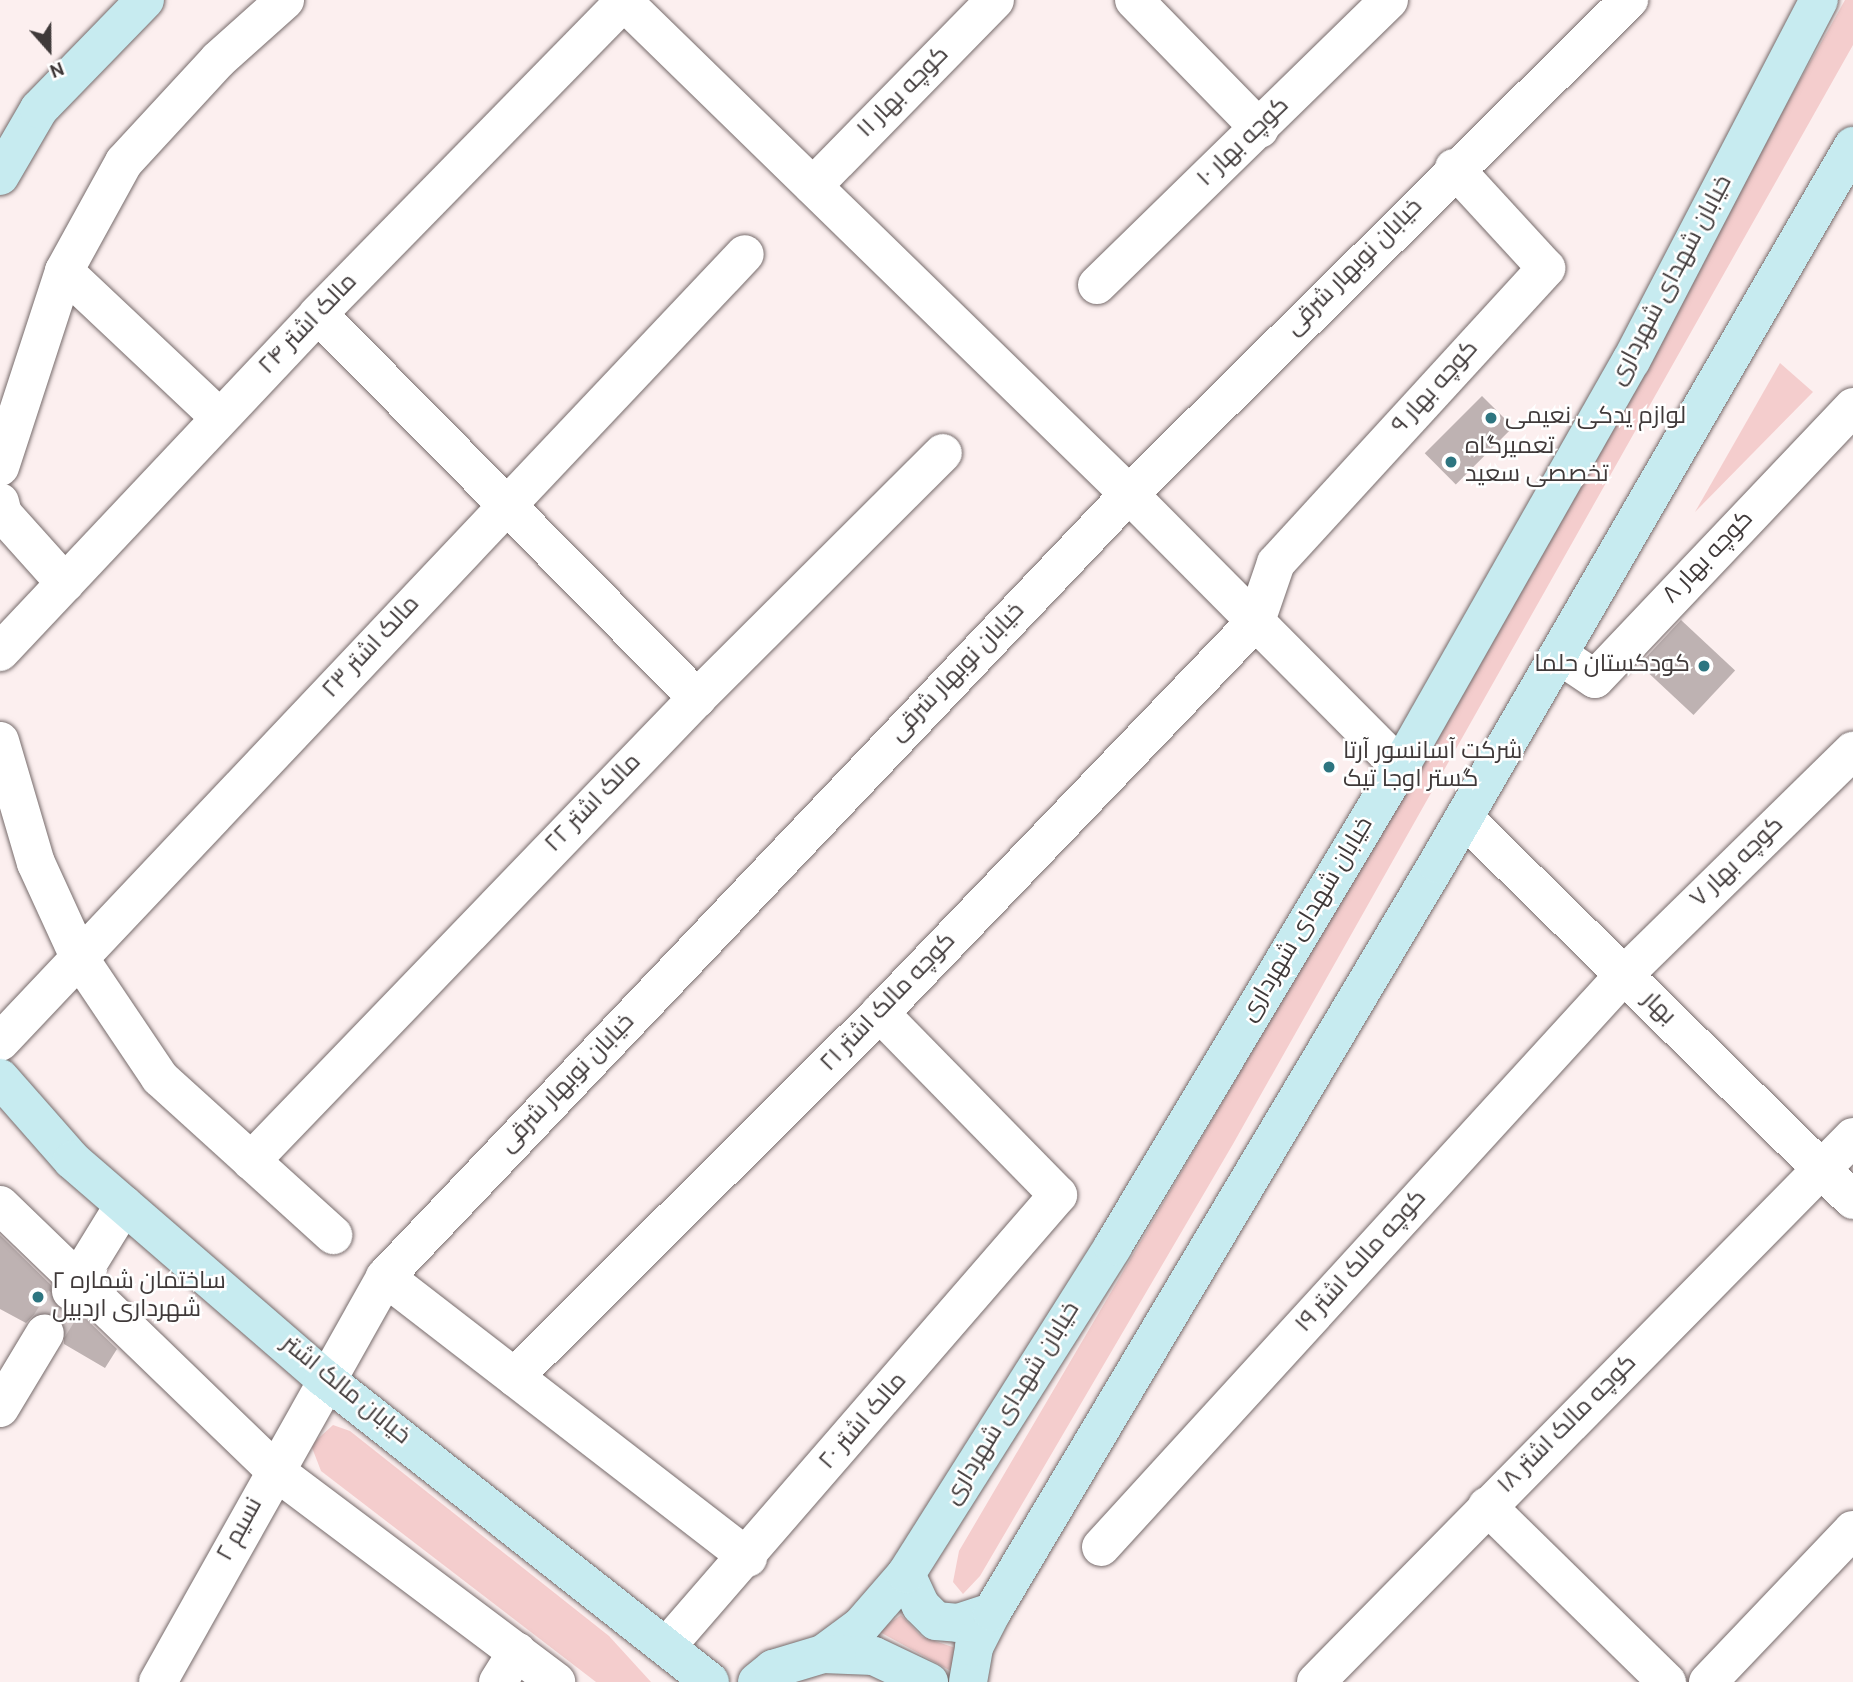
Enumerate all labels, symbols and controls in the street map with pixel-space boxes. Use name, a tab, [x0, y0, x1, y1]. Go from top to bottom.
north arrow	[14, 14, 84, 84]
street label: کوچه بهار ۱۱	[852, 41, 956, 145]
text: N	[46, 55, 67, 82]
street label: کوچه بهار ۱۰	[1192, 92, 1296, 194]
street label: خیابان شهدای شهرداری	[1604, 171, 1740, 391]
street label: خیابان نوبهار شرقی	[1281, 194, 1429, 342]
street label: مالک اشتر ۲۴	[254, 269, 364, 381]
street label: کوچه بهار ۹	[1387, 335, 1485, 441]
place label: لوازم یدکی نعیمی	[1505, 404, 1686, 432]
marker: لوازم یدکی نعیمی	[1483, 410, 1499, 426]
place label: تعمیرگاه تخصصی سعید	[1465, 434, 1609, 490]
marker: تعمیرگاه تخصصی سعید	[1443, 454, 1459, 470]
street label: کوچه بهار ۸	[1658, 506, 1760, 610]
street label: مالک اشتر ۲۳	[317, 591, 427, 705]
street label: خیابان نوبهار شرقی	[885, 598, 1031, 748]
place label: کودکستان حلما	[1534, 652, 1690, 680]
marker: کودکستان حلما	[1696, 658, 1712, 674]
place label: شرکت آسانسور آرتا گستر اوجا تیک	[1343, 739, 1522, 795]
street label: مالک اشتر ۲۲	[540, 749, 648, 859]
marker: شرکت آسانسور آرتا گستر اوجا تیک	[1321, 759, 1337, 775]
street label: کوچه بهار ۷	[1686, 812, 1790, 914]
street label: خیابان شهدای شهرداری	[1236, 813, 1380, 1027]
street label: کوچه مالک اشتر ۲۱	[815, 927, 963, 1079]
street label: بهار	[1635, 986, 1681, 1032]
street label: خیابان نوبهار شرقی	[495, 1009, 641, 1159]
street label: کوچه مالک اشتر ۱۹	[1290, 1185, 1434, 1339]
place label: ساختمان شماره ۲ شهرداری اردبیل	[52, 1269, 226, 1325]
marker: ساختمان شماره ۲ شهرداری اردبیل	[30, 1289, 46, 1305]
street label: خیابان شهدای شهرداری	[939, 1297, 1087, 1511]
street label: خیابان مالک اشتر	[275, 1330, 415, 1452]
street label: کوچه مالک اشتر ۱۸	[1493, 1350, 1643, 1500]
street label: مالک اشتر ۲۰	[814, 1368, 914, 1476]
street label: نسیم ۲	[212, 1493, 270, 1567]

